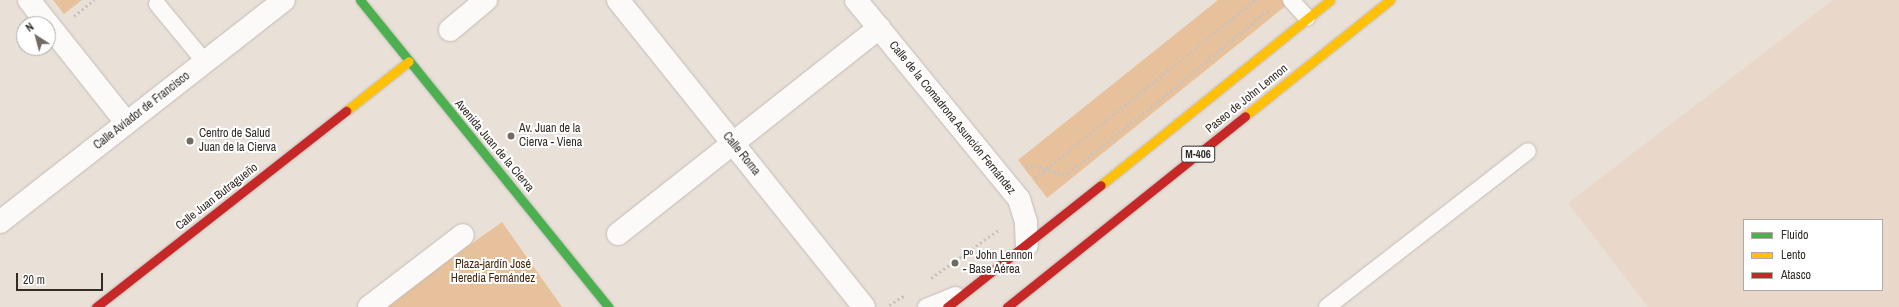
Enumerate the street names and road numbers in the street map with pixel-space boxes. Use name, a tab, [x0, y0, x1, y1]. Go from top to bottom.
street label: Calle de la Comadrona Asunción Fernández	[885, 38, 1019, 198]
street label: Paseo de John Lennon	[1203, 62, 1291, 136]
street label: Calle Aviador de Francisco	[91, 69, 193, 153]
street label: Avenida Juan de la Cierva	[451, 97, 537, 195]
street label: Calle Roma	[719, 129, 763, 179]
road number: M-406	[1181, 145, 1215, 163]
street label: Calle Juan Butragueño	[173, 161, 261, 233]

